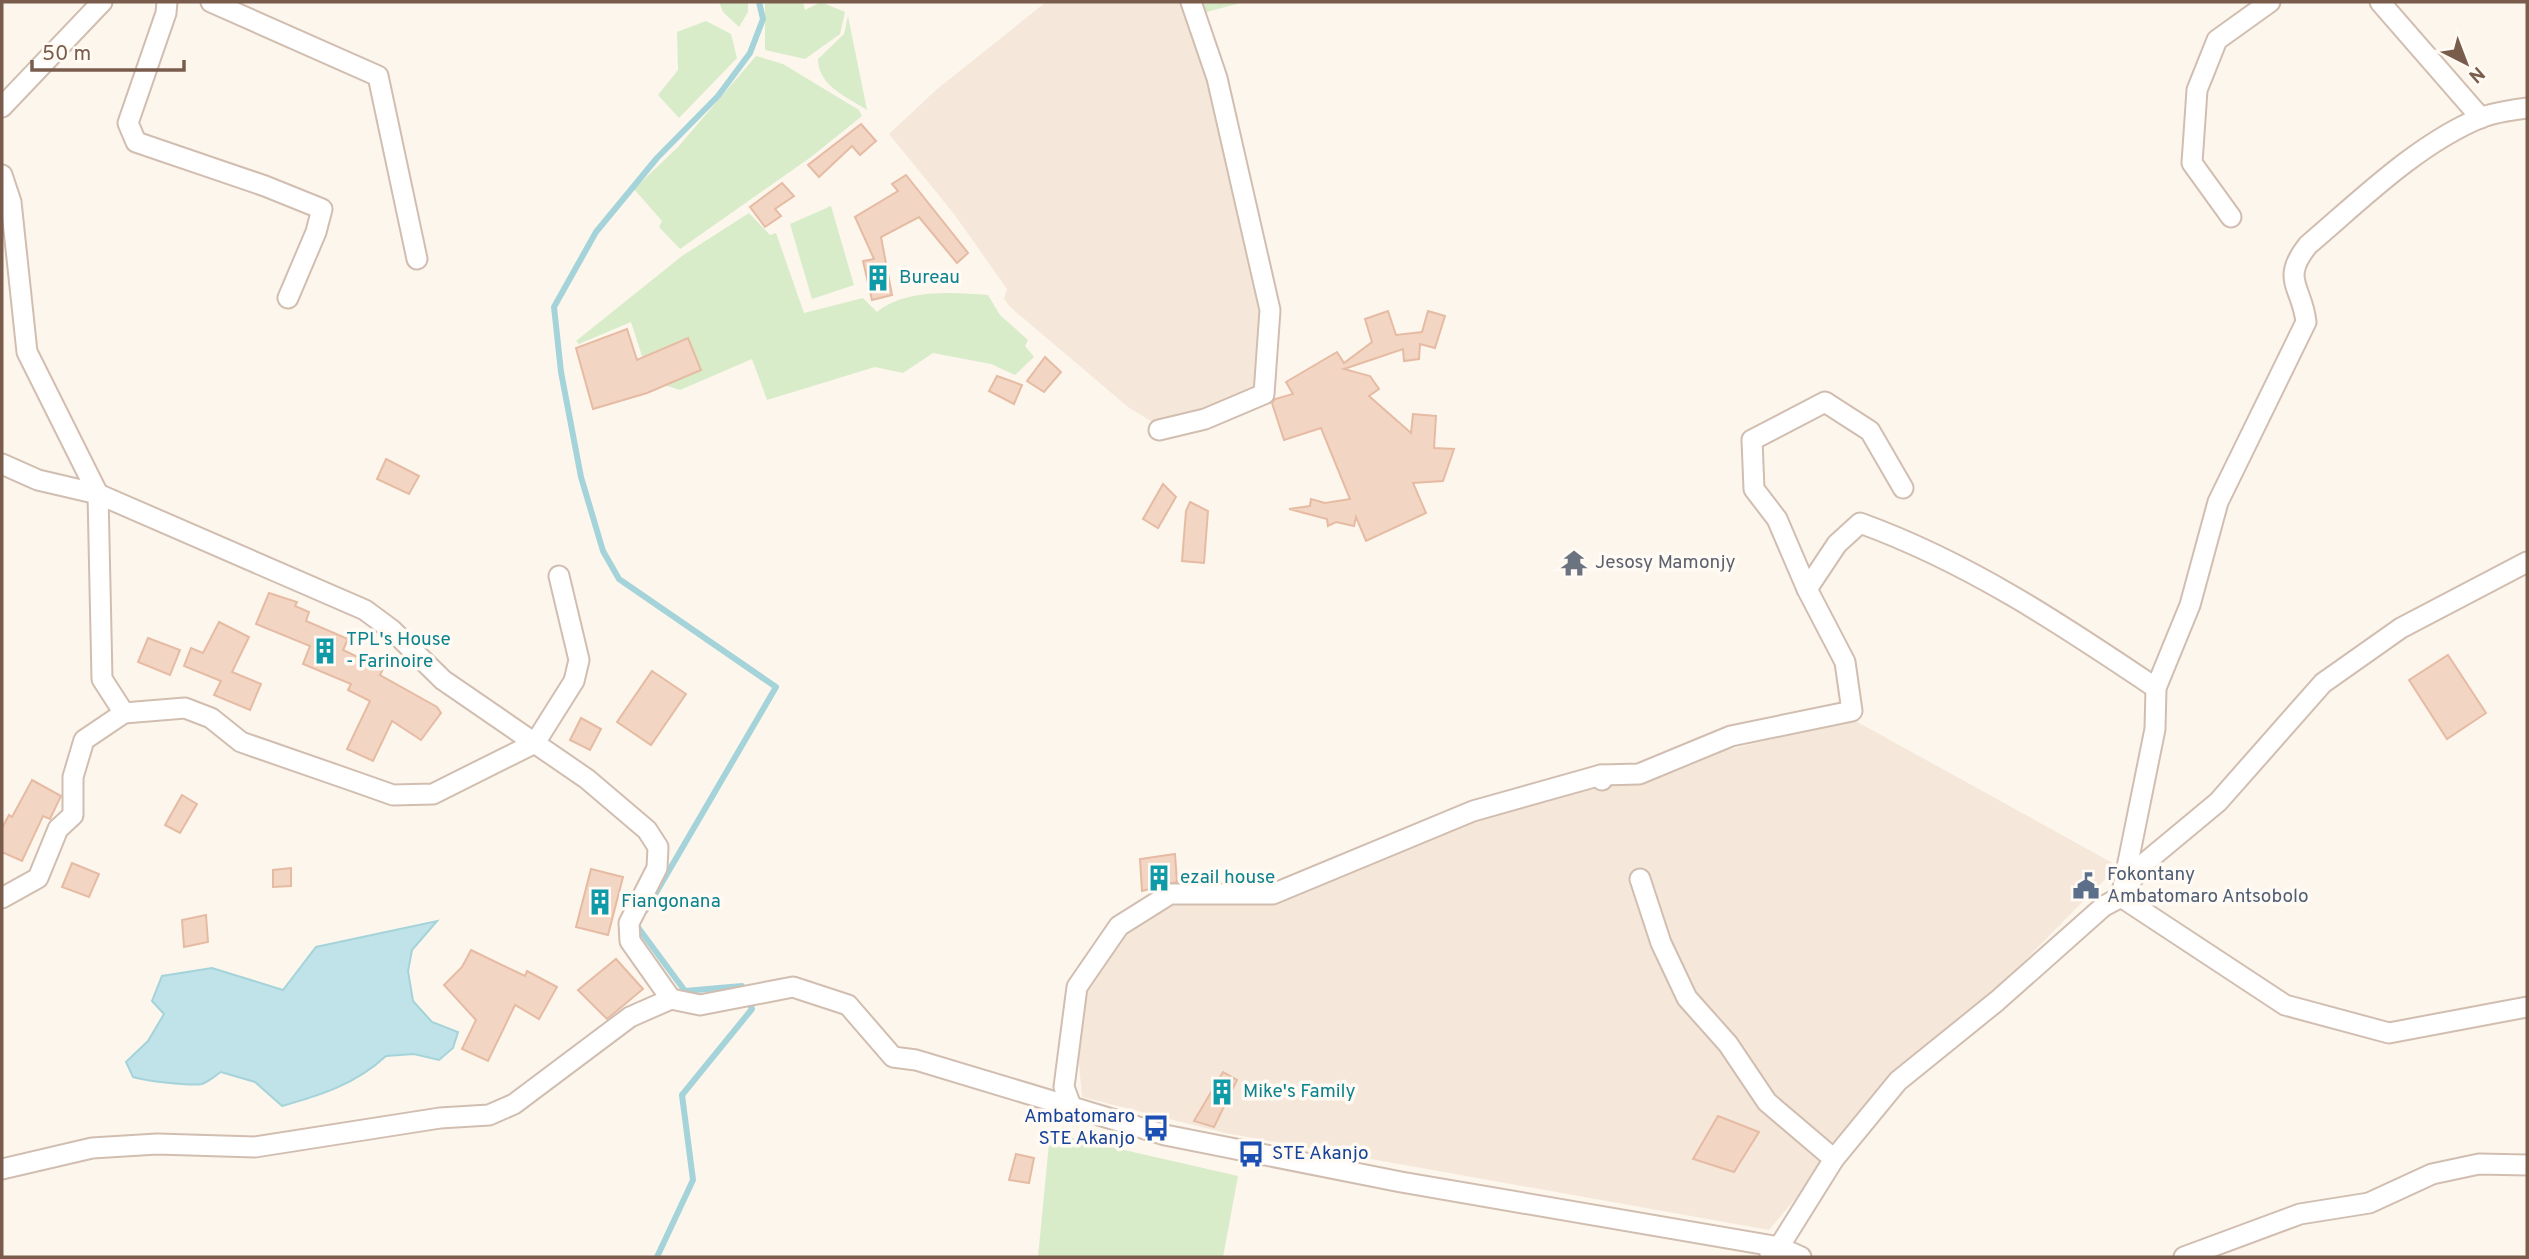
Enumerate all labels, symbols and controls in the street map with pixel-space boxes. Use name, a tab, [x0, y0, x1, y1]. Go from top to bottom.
scale bar	[32, 28, 184, 72]
north arrow	[2431, 28, 2501, 98]
text: 50 m	[42, 41, 91, 68]
text: N	[2463, 61, 2489, 88]
building icon: Bureau	[863, 263, 893, 293]
place label: Bureau	[899, 266, 960, 290]
temple icon: Jesosy Mamonjy	[1559, 548, 1589, 578]
place label: Jesosy Mamonjy	[1595, 551, 1736, 575]
place label: TPL's House - Farinoire	[346, 628, 451, 674]
building icon: TPL's House - Farinoire	[310, 636, 340, 666]
building icon: ezail house	[1144, 863, 1174, 893]
place label: Fokontany Ambatomaro Antsobolo	[2107, 863, 2309, 909]
place label: ezail house	[1180, 866, 1275, 890]
public building icon: Fokontany Ambatomaro Antsobolo	[2071, 871, 2101, 901]
building icon: Fiangonana	[585, 887, 615, 917]
place label: Fiangonana	[621, 890, 721, 914]
building icon: Mike's Family	[1207, 1077, 1237, 1107]
place label: Mike's Family	[1243, 1080, 1356, 1104]
place label: Ambatomaro STE Akanjo	[1024, 1105, 1135, 1151]
bus stop icon: Ambatomaro STE Akanjo	[1141, 1113, 1171, 1143]
bus stop icon: STE Akanjo	[1236, 1139, 1266, 1169]
place label: STE Akanjo	[1272, 1142, 1369, 1166]

